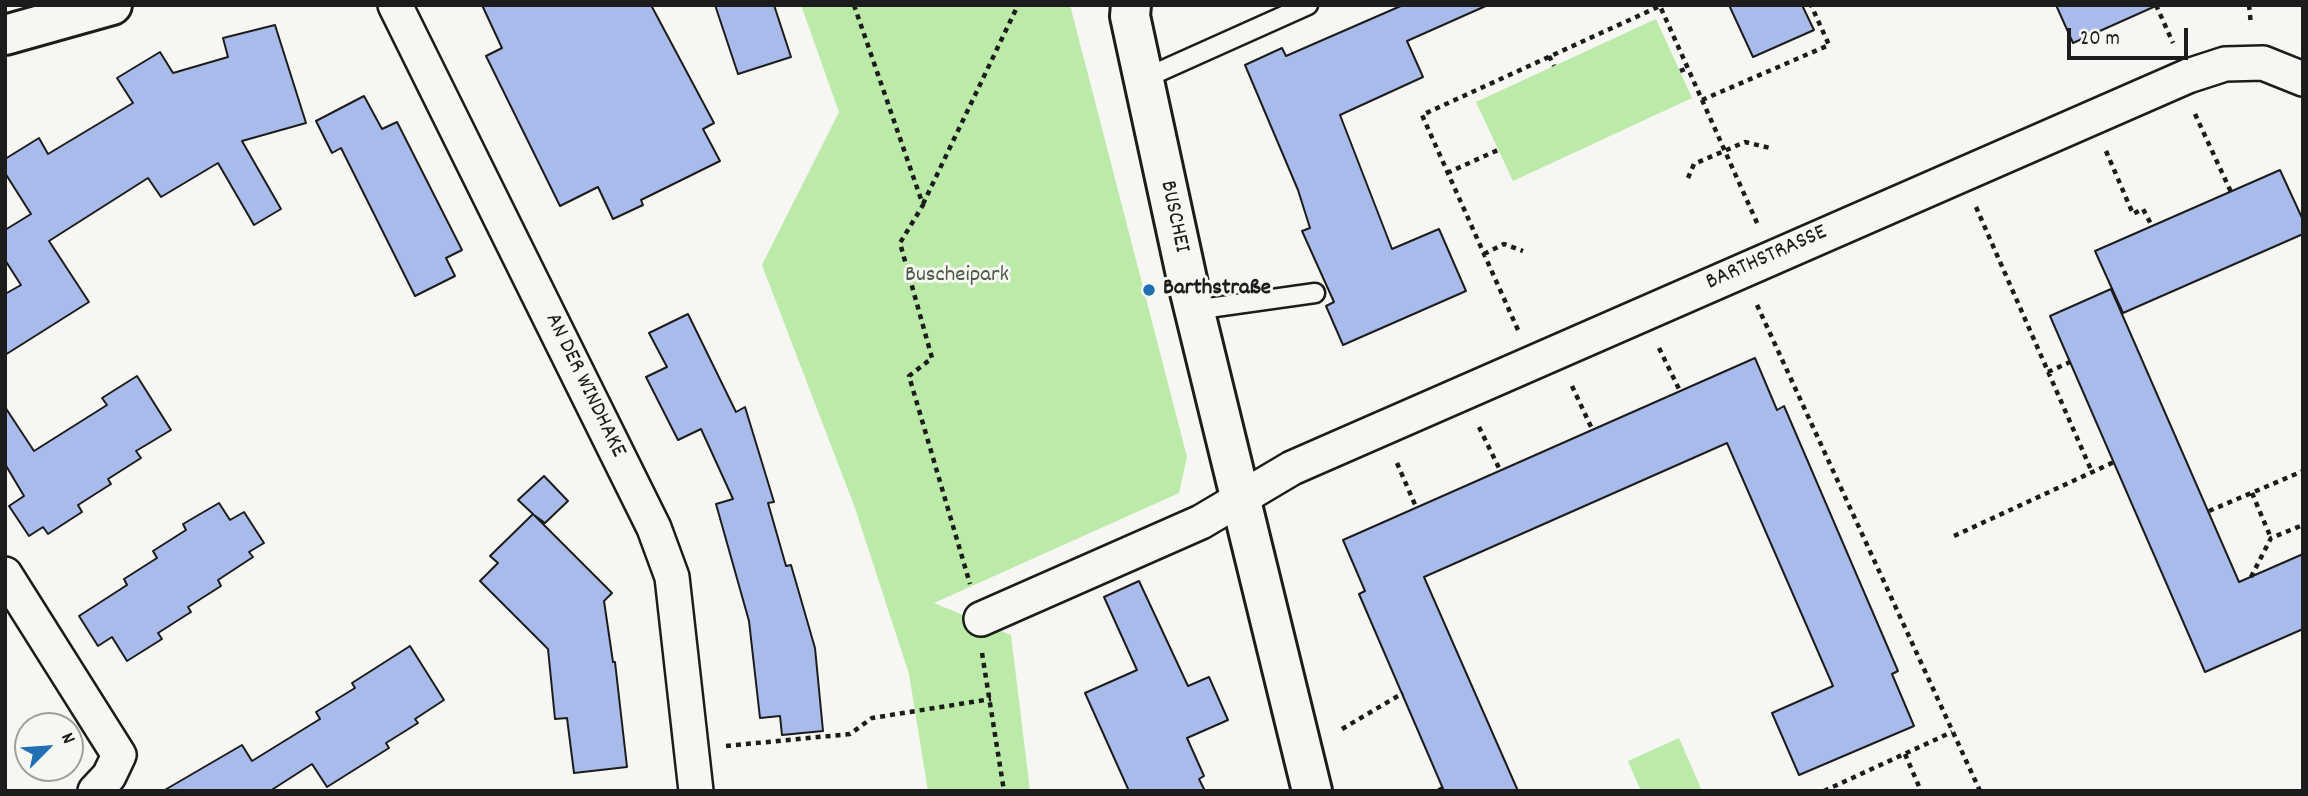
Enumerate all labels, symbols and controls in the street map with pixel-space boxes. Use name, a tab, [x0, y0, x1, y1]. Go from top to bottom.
scale bar	[2070, 14, 2191, 58]
text: 20 m	[2080, 25, 2120, 55]
street label: BUSCHEI	[1152, 179, 1194, 255]
street label: BARTHSTRASSE	[1702, 220, 1832, 298]
park label: Buscheipark	[905, 263, 1009, 291]
place label: Barthstraße	[1163, 276, 1271, 304]
marker: Barthstraße	[1141, 282, 1157, 298]
street label: AN DER WINDHAKE	[537, 309, 631, 463]
north arrow	[14, 712, 84, 782]
text: N	[52, 729, 81, 749]

